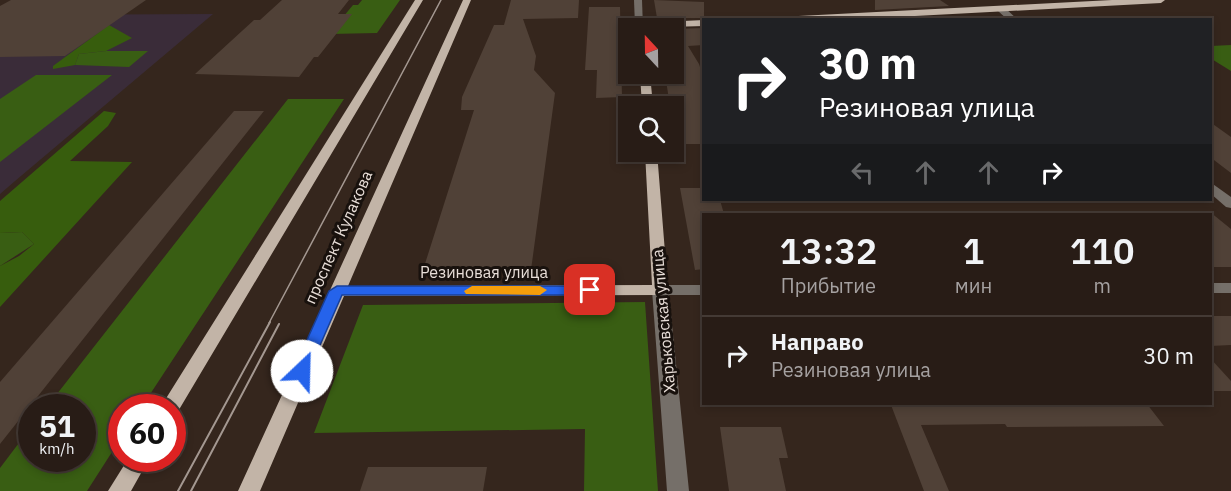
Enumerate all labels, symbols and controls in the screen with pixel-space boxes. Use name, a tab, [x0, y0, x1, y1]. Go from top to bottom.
north arrow	[618, 18, 684, 84]
map controls	[618, 18, 684, 162]
text: 30 m	[819, 36, 917, 91]
icon: right	[720, 42, 798, 120]
text: Резиновая улица	[819, 89, 1035, 124]
button: search	[618, 96, 684, 162]
icon: left	[846, 156, 879, 189]
icon: ahead	[909, 156, 942, 189]
icon: ahead	[972, 156, 1005, 189]
icon: right	[1035, 156, 1068, 189]
street label: проспект Кулакова	[300, 167, 377, 307]
text: 13:32	[779, 227, 877, 274]
text: 1	[963, 227, 984, 274]
text: 110	[1070, 227, 1135, 274]
street label: Харьковская улица	[647, 248, 679, 394]
street label: Резиновая улица	[420, 262, 548, 282]
pin	[564, 264, 615, 315]
text: Прибытие	[781, 272, 876, 299]
text: мин	[955, 272, 992, 299]
text: m	[1093, 272, 1111, 299]
icon: arrive	[573, 273, 606, 306]
text: Направо	[771, 327, 864, 356]
position arrow	[270, 339, 334, 403]
icon: right	[720, 339, 753, 372]
text: 30 m	[1143, 341, 1194, 370]
text: Резиновая улица	[771, 356, 931, 383]
speed limit sign: 60	[108, 394, 186, 472]
text: 51	[39, 406, 75, 445]
text: km/h	[39, 439, 75, 458]

